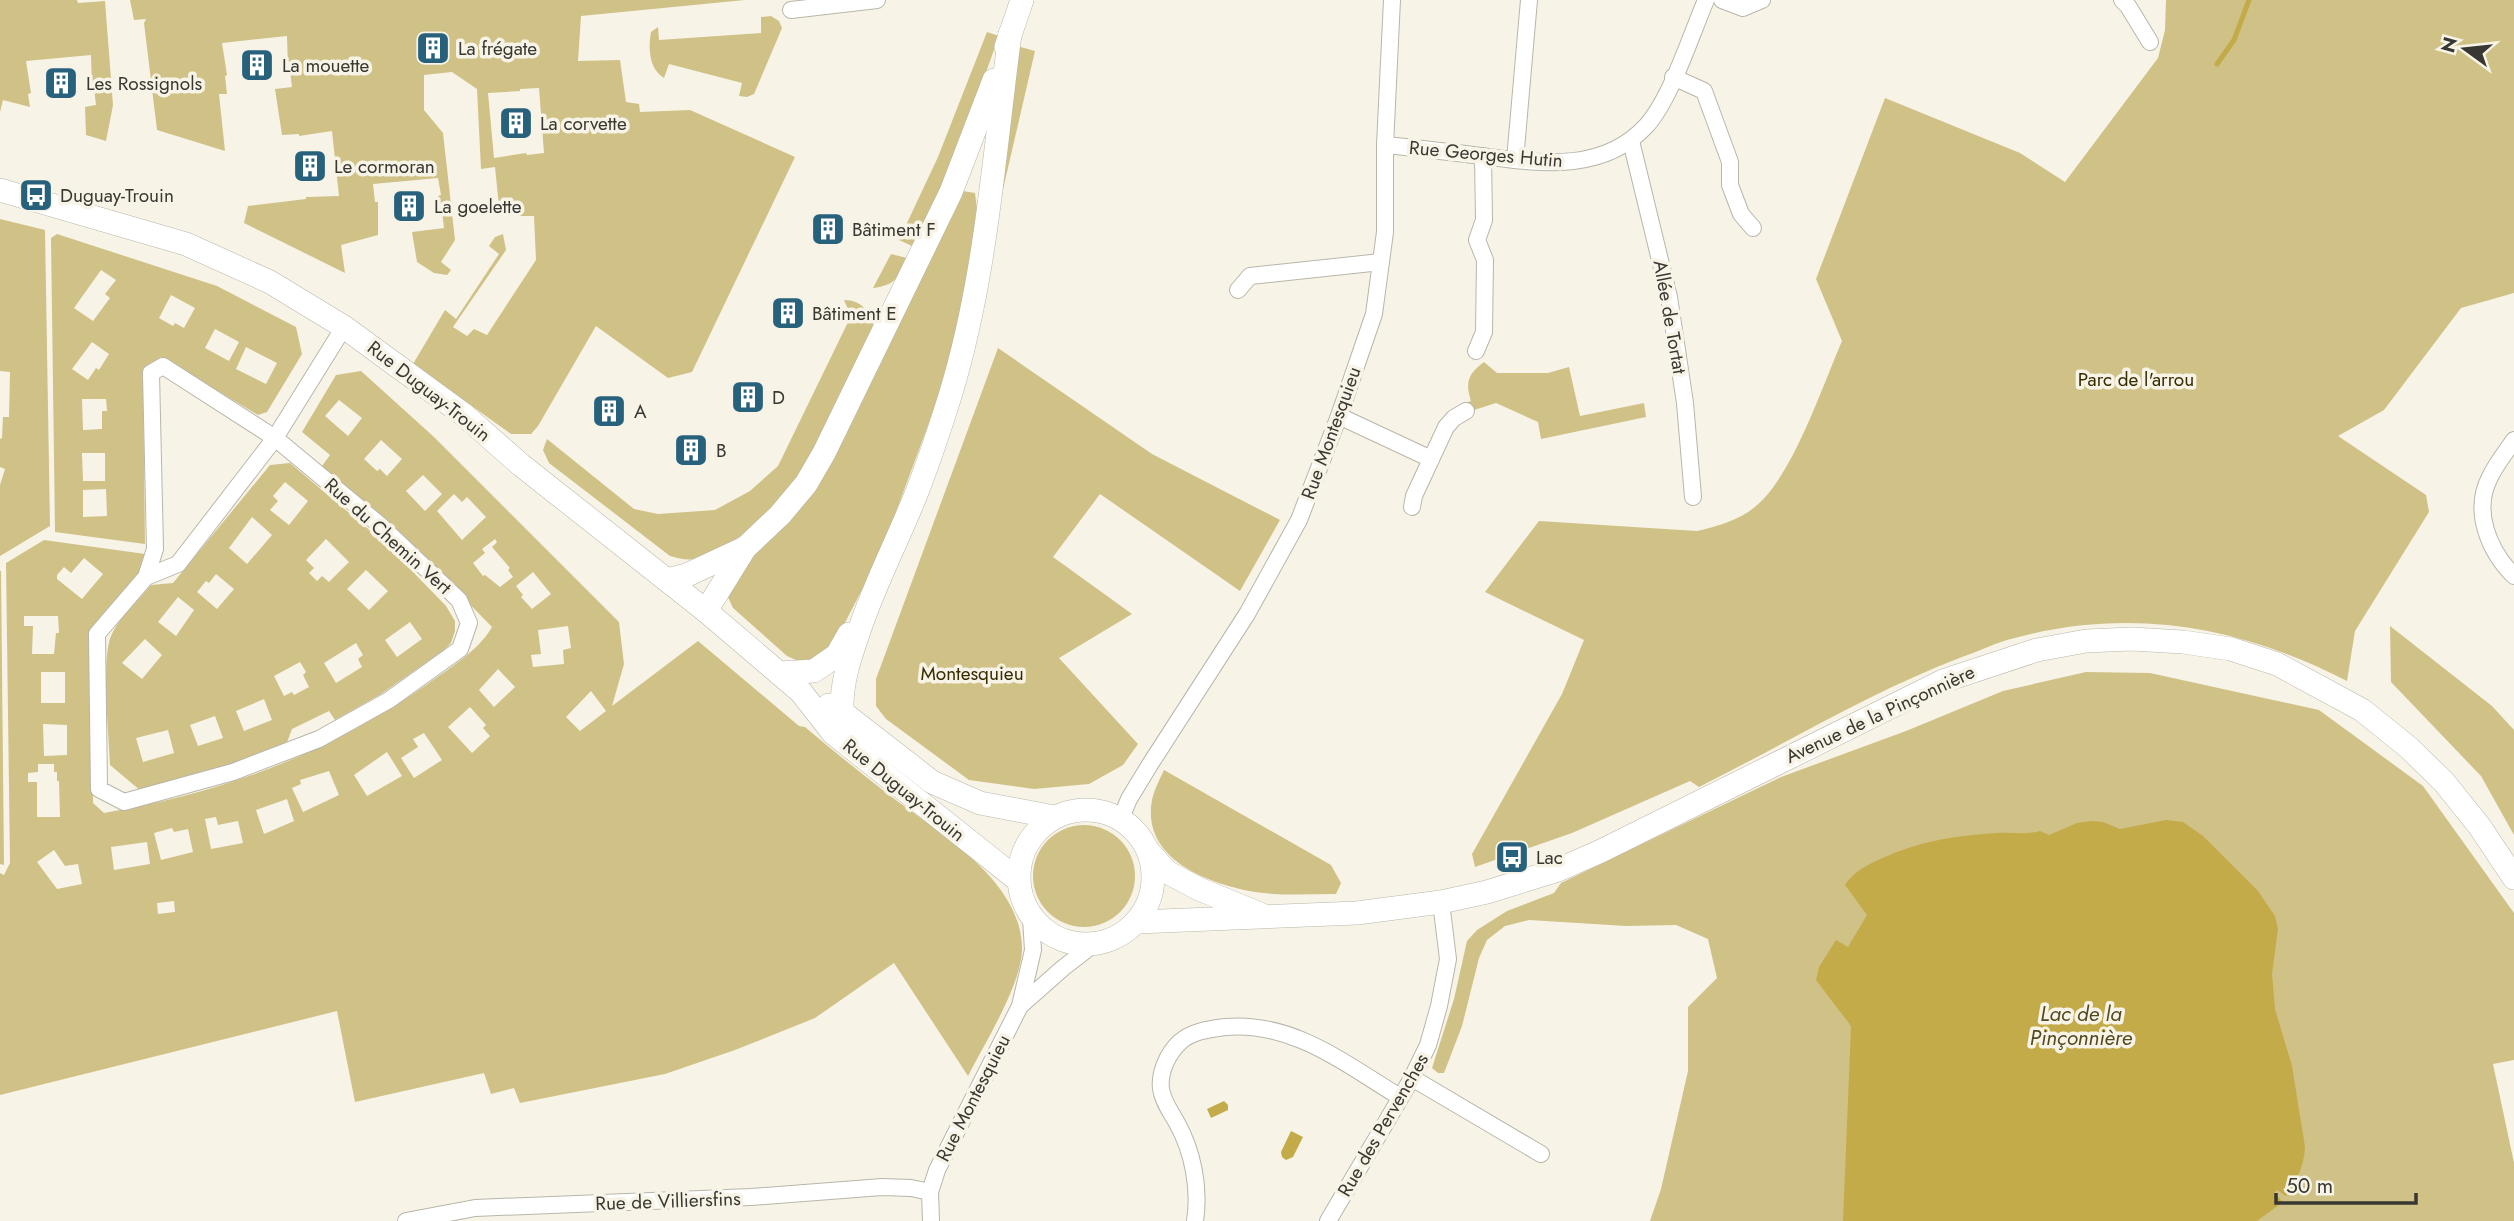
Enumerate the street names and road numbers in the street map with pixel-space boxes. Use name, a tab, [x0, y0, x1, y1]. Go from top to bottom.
street label: Rue Georges Hutin	[1408, 134, 1564, 174]
street label: Allée de Tortat	[1647, 258, 1693, 376]
street label: Rue Duguay-Trouin	[362, 334, 496, 448]
street label: Rue Montesquieu	[1294, 363, 1368, 503]
street label: Rue du Chemin Vert	[319, 472, 458, 601]
street label: Avenue de la Pinçonnière	[1781, 658, 1979, 770]
street label: Rue Duguay-Trouin	[837, 732, 971, 848]
street label: Rue Montesquieu	[929, 1030, 1017, 1166]
street label: Rue des Pervenches	[1331, 1048, 1435, 1202]
street label: Rue de Villiersfins	[595, 1185, 742, 1217]

